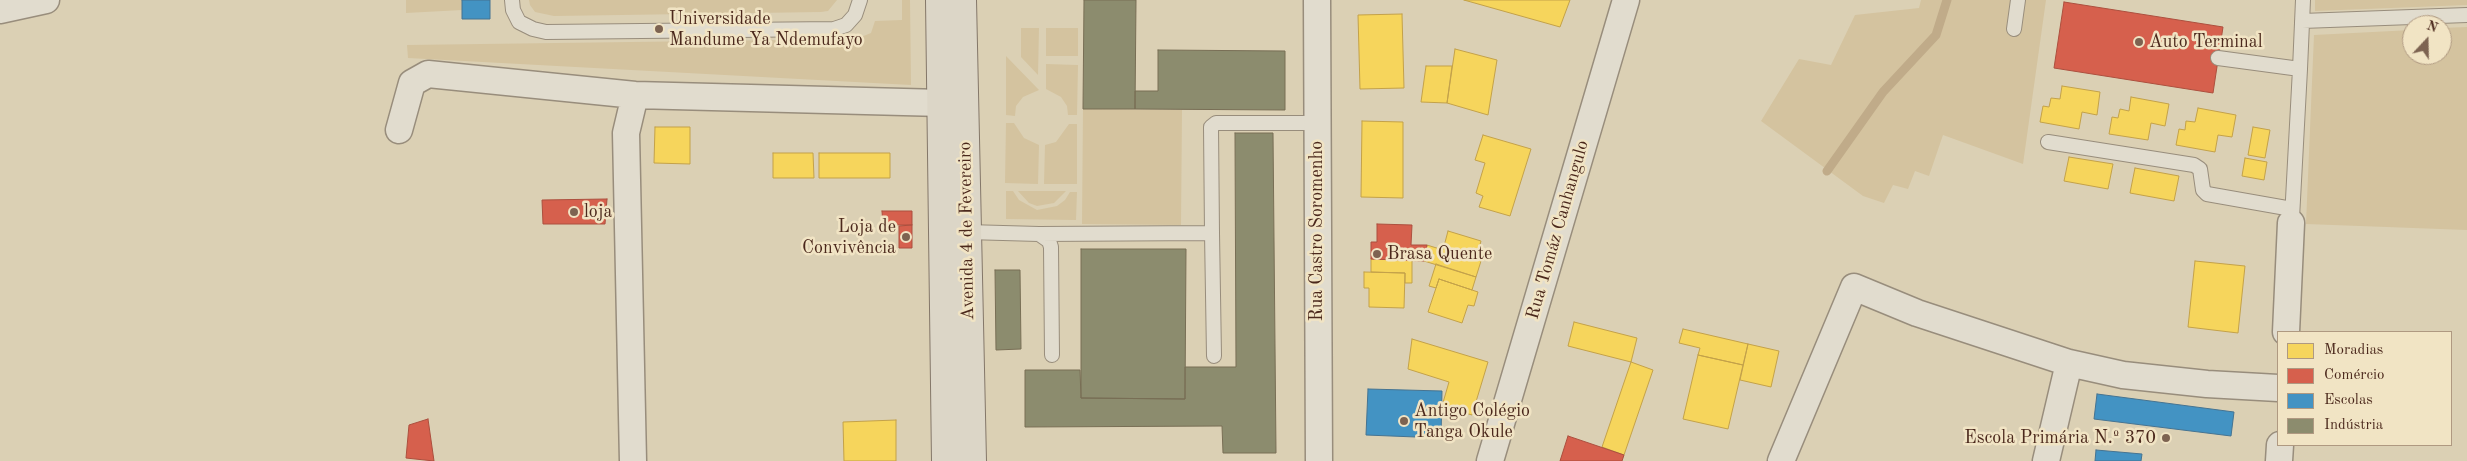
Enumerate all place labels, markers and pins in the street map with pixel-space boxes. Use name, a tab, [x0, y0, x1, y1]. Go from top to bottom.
place label: Universidade Mandume Ya Ndemufayo	[669, 8, 863, 50]
marker: Universidade Mandume Ya Ndemufayo	[653, 23, 665, 35]
place label: Auto Terminal	[2149, 31, 2263, 53]
marker: Auto Terminal	[2133, 36, 2145, 48]
place label: loja	[584, 201, 612, 223]
marker: loja	[568, 206, 580, 218]
place label: Loja de Convivência	[802, 216, 896, 258]
marker: Loja de Convivência	[900, 231, 912, 243]
place label: Brasa Quente	[1387, 243, 1492, 265]
marker: Brasa Quente	[1371, 248, 1383, 260]
place label: Antigo Colégio Tanga Okule	[1414, 400, 1530, 442]
marker: Antigo Colégio Tanga Okule	[1398, 415, 1410, 427]
place label: Escola Primária N.º 370	[1964, 427, 2156, 449]
marker: Escola Primária N.º 370	[2160, 432, 2172, 444]

